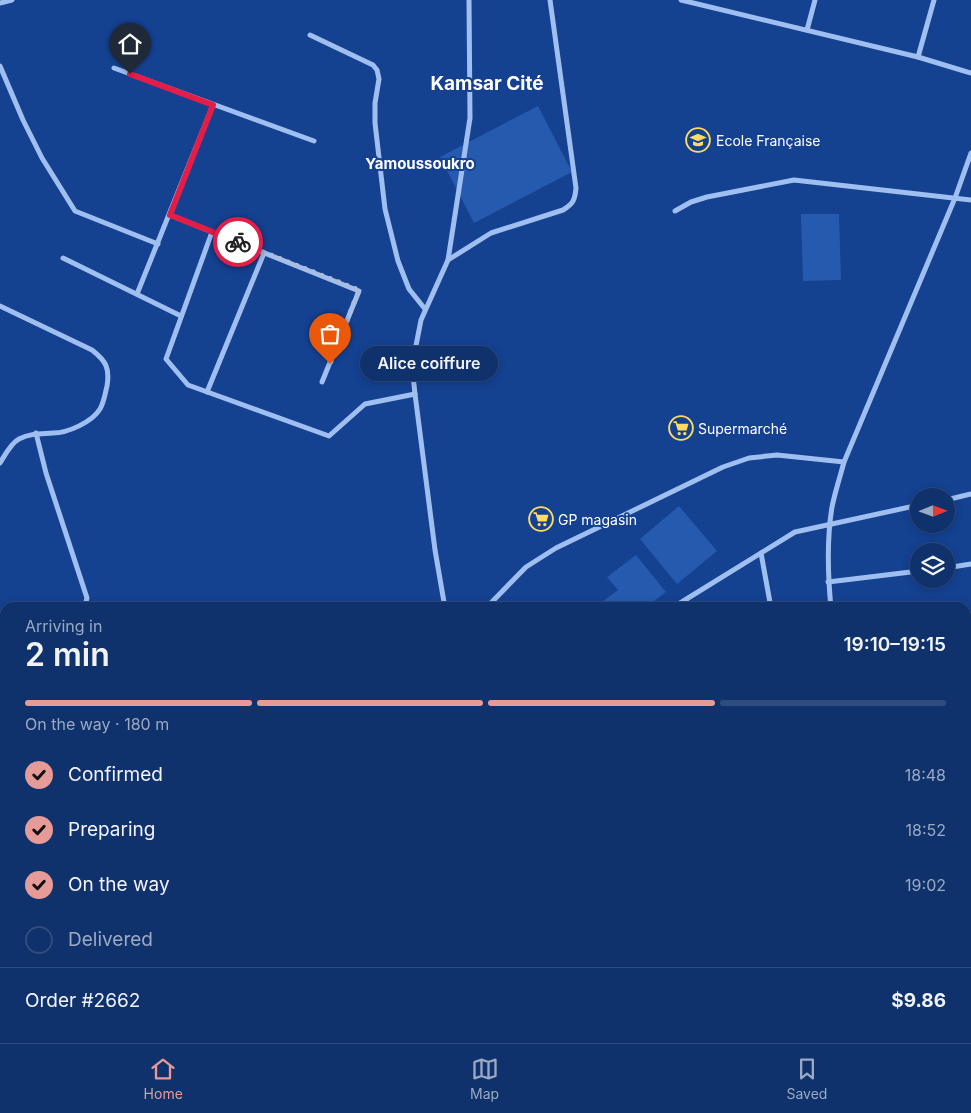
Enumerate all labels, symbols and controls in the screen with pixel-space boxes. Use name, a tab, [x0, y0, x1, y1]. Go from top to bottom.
pin	[109, 23, 151, 74]
icon: home	[116, 30, 144, 58]
district label: Kamsar Cité	[430, 72, 544, 95]
school or university icon: Ecole Française	[685, 127, 711, 153]
place label: Ecole Française	[716, 132, 821, 149]
district label: Yamoussoukro	[365, 154, 475, 173]
courier	[213, 217, 263, 267]
icon: bike	[224, 228, 252, 256]
pin	[309, 313, 351, 364]
icon: bag	[316, 320, 344, 348]
callout: Alice coiffure	[360, 346, 498, 382]
text: Alice coiffure	[377, 353, 481, 373]
supermarket icon: Supermarché	[668, 415, 694, 441]
place label: Supermarché	[698, 420, 787, 437]
north arrow	[910, 488, 955, 532]
map controls	[910, 488, 955, 588]
supermarket icon: GP magasin	[528, 506, 554, 532]
place label: GP magasin	[558, 511, 637, 528]
button: layers	[910, 543, 955, 588]
text: Arriving in	[25, 616, 102, 636]
text: 19:10–19:15	[843, 633, 946, 656]
text: 2 min	[25, 635, 110, 674]
text: On the way · 180 m	[25, 714, 169, 734]
icon: check	[25, 761, 53, 789]
text: Confirmed	[68, 763, 163, 786]
text: 18:48	[905, 765, 946, 785]
icon: check	[25, 816, 53, 844]
text: Preparing	[68, 818, 155, 841]
text: 18:52	[906, 820, 946, 840]
icon: check	[25, 871, 53, 899]
text: On the way	[68, 873, 170, 896]
text: 19:02	[905, 875, 946, 895]
text: Delivered	[68, 928, 153, 951]
text: Order #2662	[25, 989, 140, 1012]
text: $9.86	[891, 989, 946, 1012]
tab: Home	[144, 1055, 183, 1102]
tab: Map	[470, 1055, 499, 1102]
tab: Saved	[786, 1055, 827, 1102]

